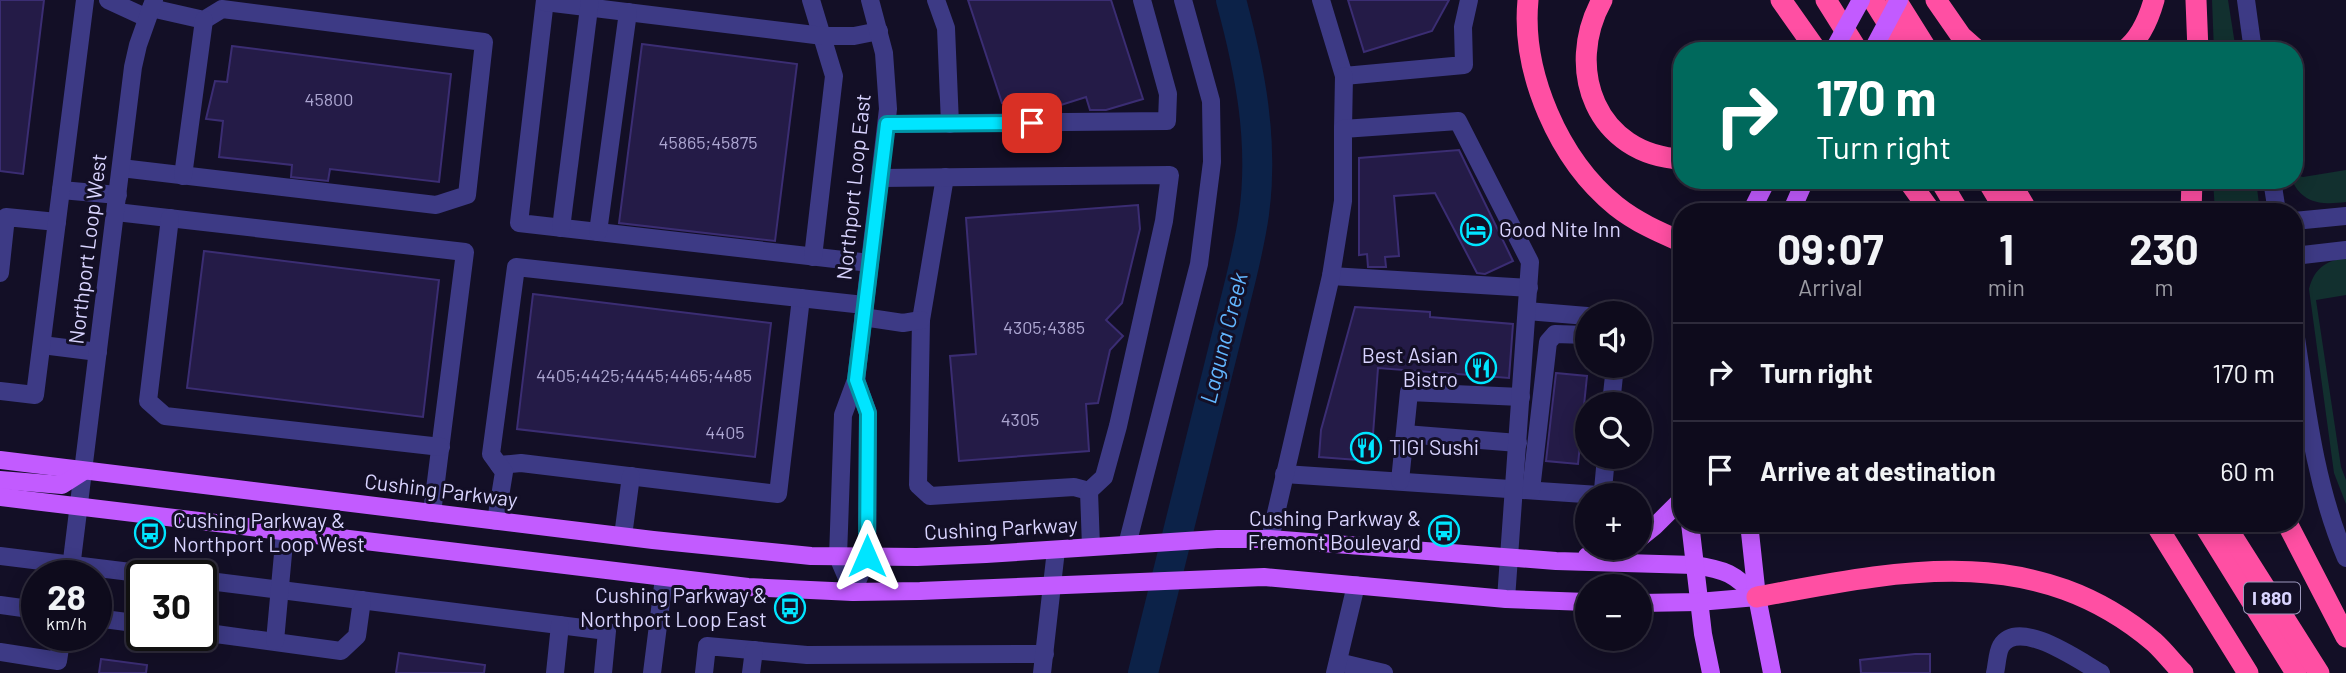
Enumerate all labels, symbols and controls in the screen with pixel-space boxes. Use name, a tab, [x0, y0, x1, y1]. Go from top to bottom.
text: 170 m	[1816, 67, 1936, 126]
icon: right	[1701, 70, 1792, 161]
house number: 45800	[305, 88, 353, 110]
street label: Northport Loop East	[830, 93, 875, 281]
pin	[1002, 93, 1062, 153]
icon: arrive	[1013, 104, 1051, 142]
text: Turn right	[1816, 127, 1951, 165]
house number: 45865;45875	[659, 131, 757, 153]
street label: Northport Loop West	[62, 152, 111, 346]
hotel icon: Good Nite Inn	[1459, 213, 1493, 247]
place label: Good Nite Inn	[1499, 216, 1621, 241]
text: 09:07	[1777, 223, 1884, 273]
text: 1	[1999, 223, 2014, 273]
text: 230	[2129, 223, 2199, 273]
water label: Laguna Creek	[1193, 269, 1253, 406]
text: Arrival	[1798, 273, 1863, 301]
text: min	[1988, 273, 2025, 301]
text: m	[2154, 273, 2174, 301]
map controls	[1575, 301, 1652, 651]
button: sound	[1575, 301, 1652, 378]
house number: 4305;4385	[1003, 316, 1085, 338]
place label: Best Asian Bistro	[1362, 342, 1458, 391]
restaurant icon: Best Asian Bistro	[1464, 351, 1498, 385]
icon: right	[1701, 353, 1739, 391]
text: Turn right	[1760, 357, 1873, 388]
text: 170 m	[2212, 357, 2275, 388]
house number: 4405;4425;4445;4465;4485	[536, 364, 752, 386]
button: search	[1575, 392, 1652, 469]
house number: 4305	[1001, 408, 1039, 430]
house number: 4405	[705, 421, 745, 443]
restaurant icon: TIGI Sushi	[1349, 431, 1383, 465]
place label: TIGI Sushi	[1389, 434, 1479, 459]
icon: arrive	[1701, 451, 1739, 489]
text: Arrive at destination	[1760, 455, 1996, 486]
text: 60 m	[2220, 455, 2275, 486]
street label: Cushing Parkway	[363, 468, 519, 511]
button: +	[1575, 483, 1652, 560]
place label: Cushing Parkway & Fremont Boulevard	[1248, 505, 1421, 554]
place label: Cushing Parkway & Northport Loop West	[173, 507, 365, 556]
street label: Cushing Parkway	[923, 511, 1079, 544]
bus stop icon: Cushing Parkway & Fremont Boulevard	[1427, 514, 1461, 548]
bus stop icon: Cushing Parkway & Northport Loop West	[133, 516, 167, 550]
position arrow	[830, 519, 904, 593]
speed limit sign: 30	[126, 560, 217, 651]
button: −	[1575, 574, 1652, 651]
text: 28	[47, 575, 86, 617]
place label: Cushing Parkway & Northport Loop East	[580, 582, 767, 631]
road number: I 880	[2244, 582, 2300, 614]
bus stop icon: Cushing Parkway & Northport Loop East	[773, 591, 807, 625]
text: km/h	[46, 612, 87, 634]

